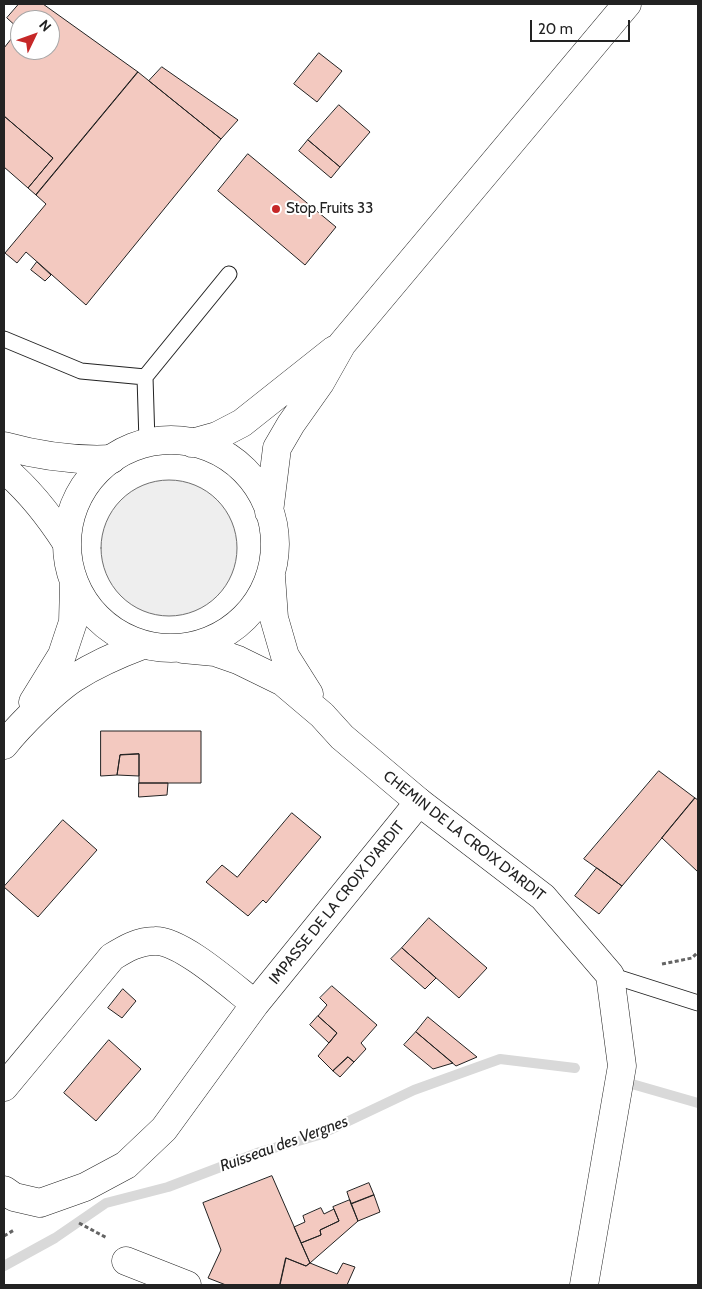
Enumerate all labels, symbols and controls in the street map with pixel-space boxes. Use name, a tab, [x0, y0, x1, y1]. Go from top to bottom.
north arrow	[10, 10, 60, 60]
scale bar	[532, 10, 632, 42]
text: N	[35, 16, 55, 35]
text: 20 m	[538, 20, 573, 38]
place label: Stop Fruits 33	[286, 200, 373, 218]
marker: Stop Fruits 33	[270, 203, 282, 215]
street label: CHEMIN DE LA CROIX D'ARDIT	[379, 767, 549, 905]
street label: IMPASSE DE LA CROIX D'ARDIT	[266, 818, 408, 988]
water label: Ruisseau des Vergnes	[217, 1112, 351, 1176]

